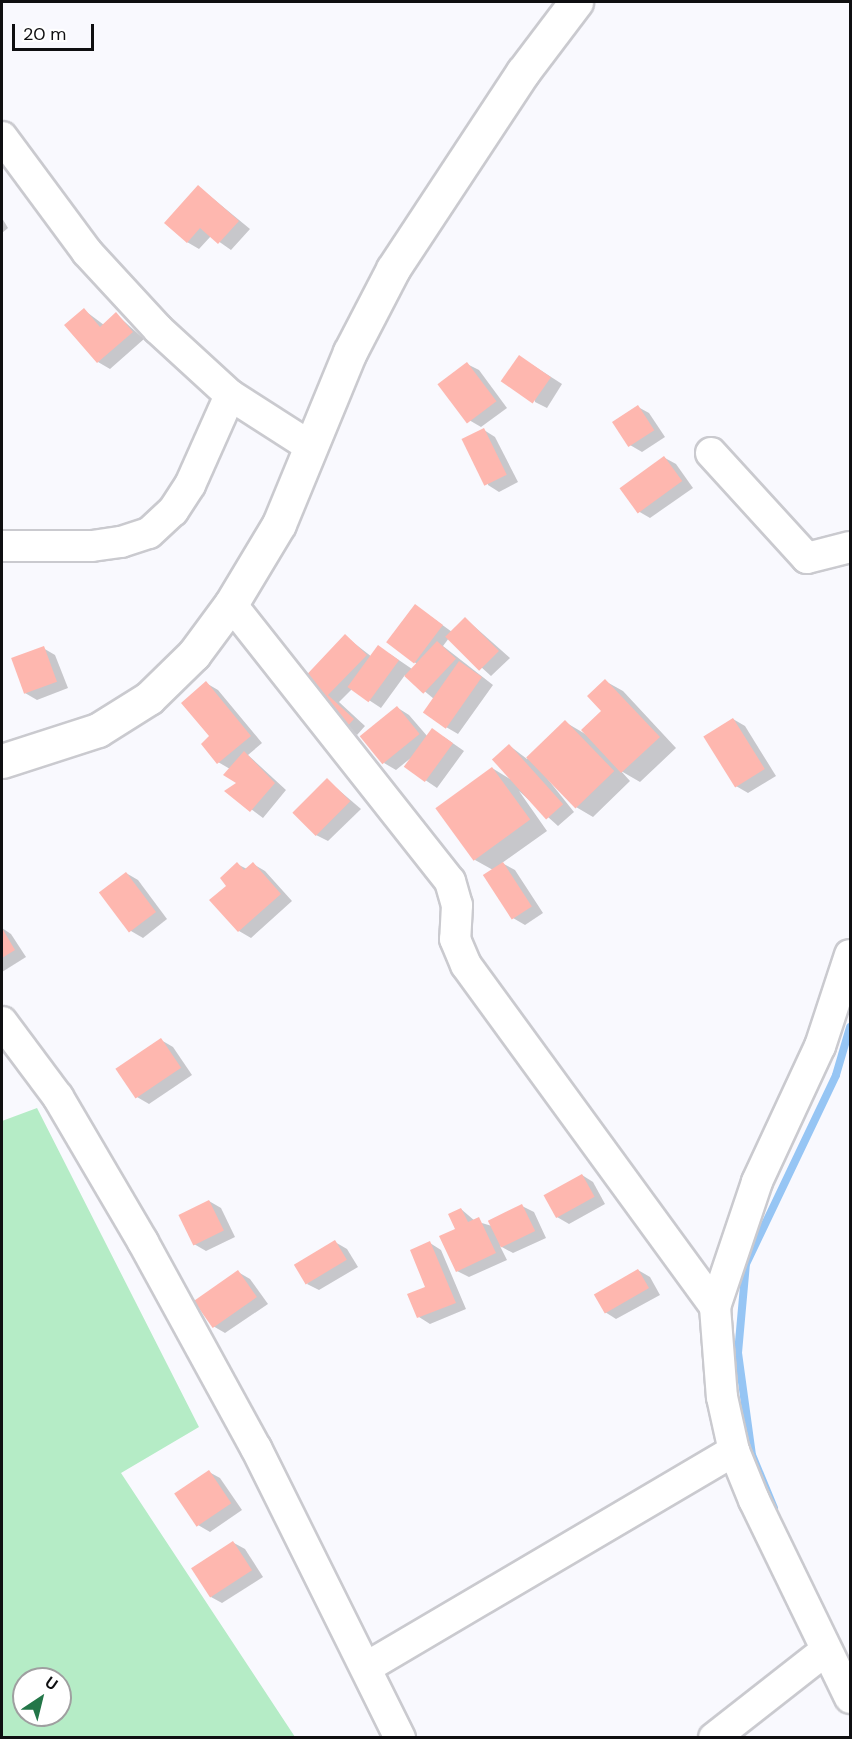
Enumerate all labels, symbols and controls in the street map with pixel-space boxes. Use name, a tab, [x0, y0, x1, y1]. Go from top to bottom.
scale bar	[15, 12, 98, 50]
text: 20 m	[23, 22, 66, 46]
north arrow	[12, 1667, 72, 1727]
text: U	[41, 1672, 62, 1695]

